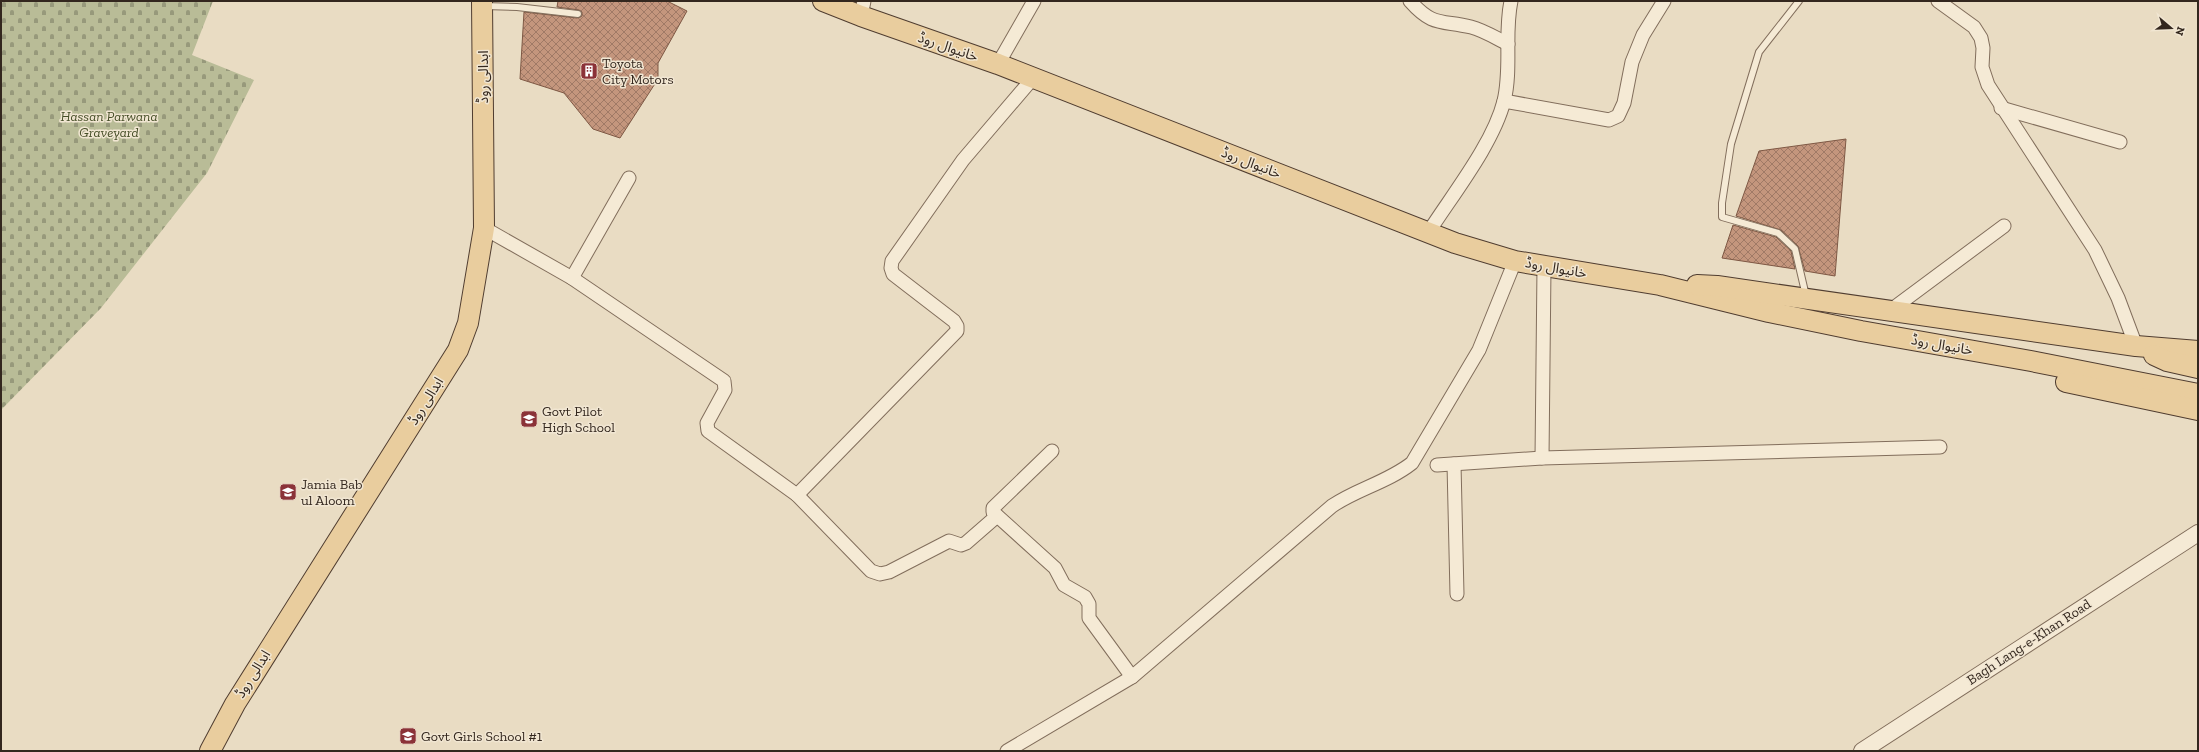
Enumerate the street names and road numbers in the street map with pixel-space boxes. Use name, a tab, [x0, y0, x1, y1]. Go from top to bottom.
street label: خانیوال روڈ	[916, 29, 980, 65]
street label: ابدالی روڈ	[475, 50, 492, 104]
street label: خانیوال روڈ	[1219, 144, 1283, 182]
street label: خانیوال روڈ	[1524, 254, 1588, 282]
street label: خانیوال روڈ	[1910, 331, 1974, 359]
street label: ابدالی روڈ	[405, 374, 447, 428]
street label: Bagh Lang-e-Khan Road	[1964, 595, 2094, 688]
street label: ابدالی روڈ	[232, 647, 274, 701]

